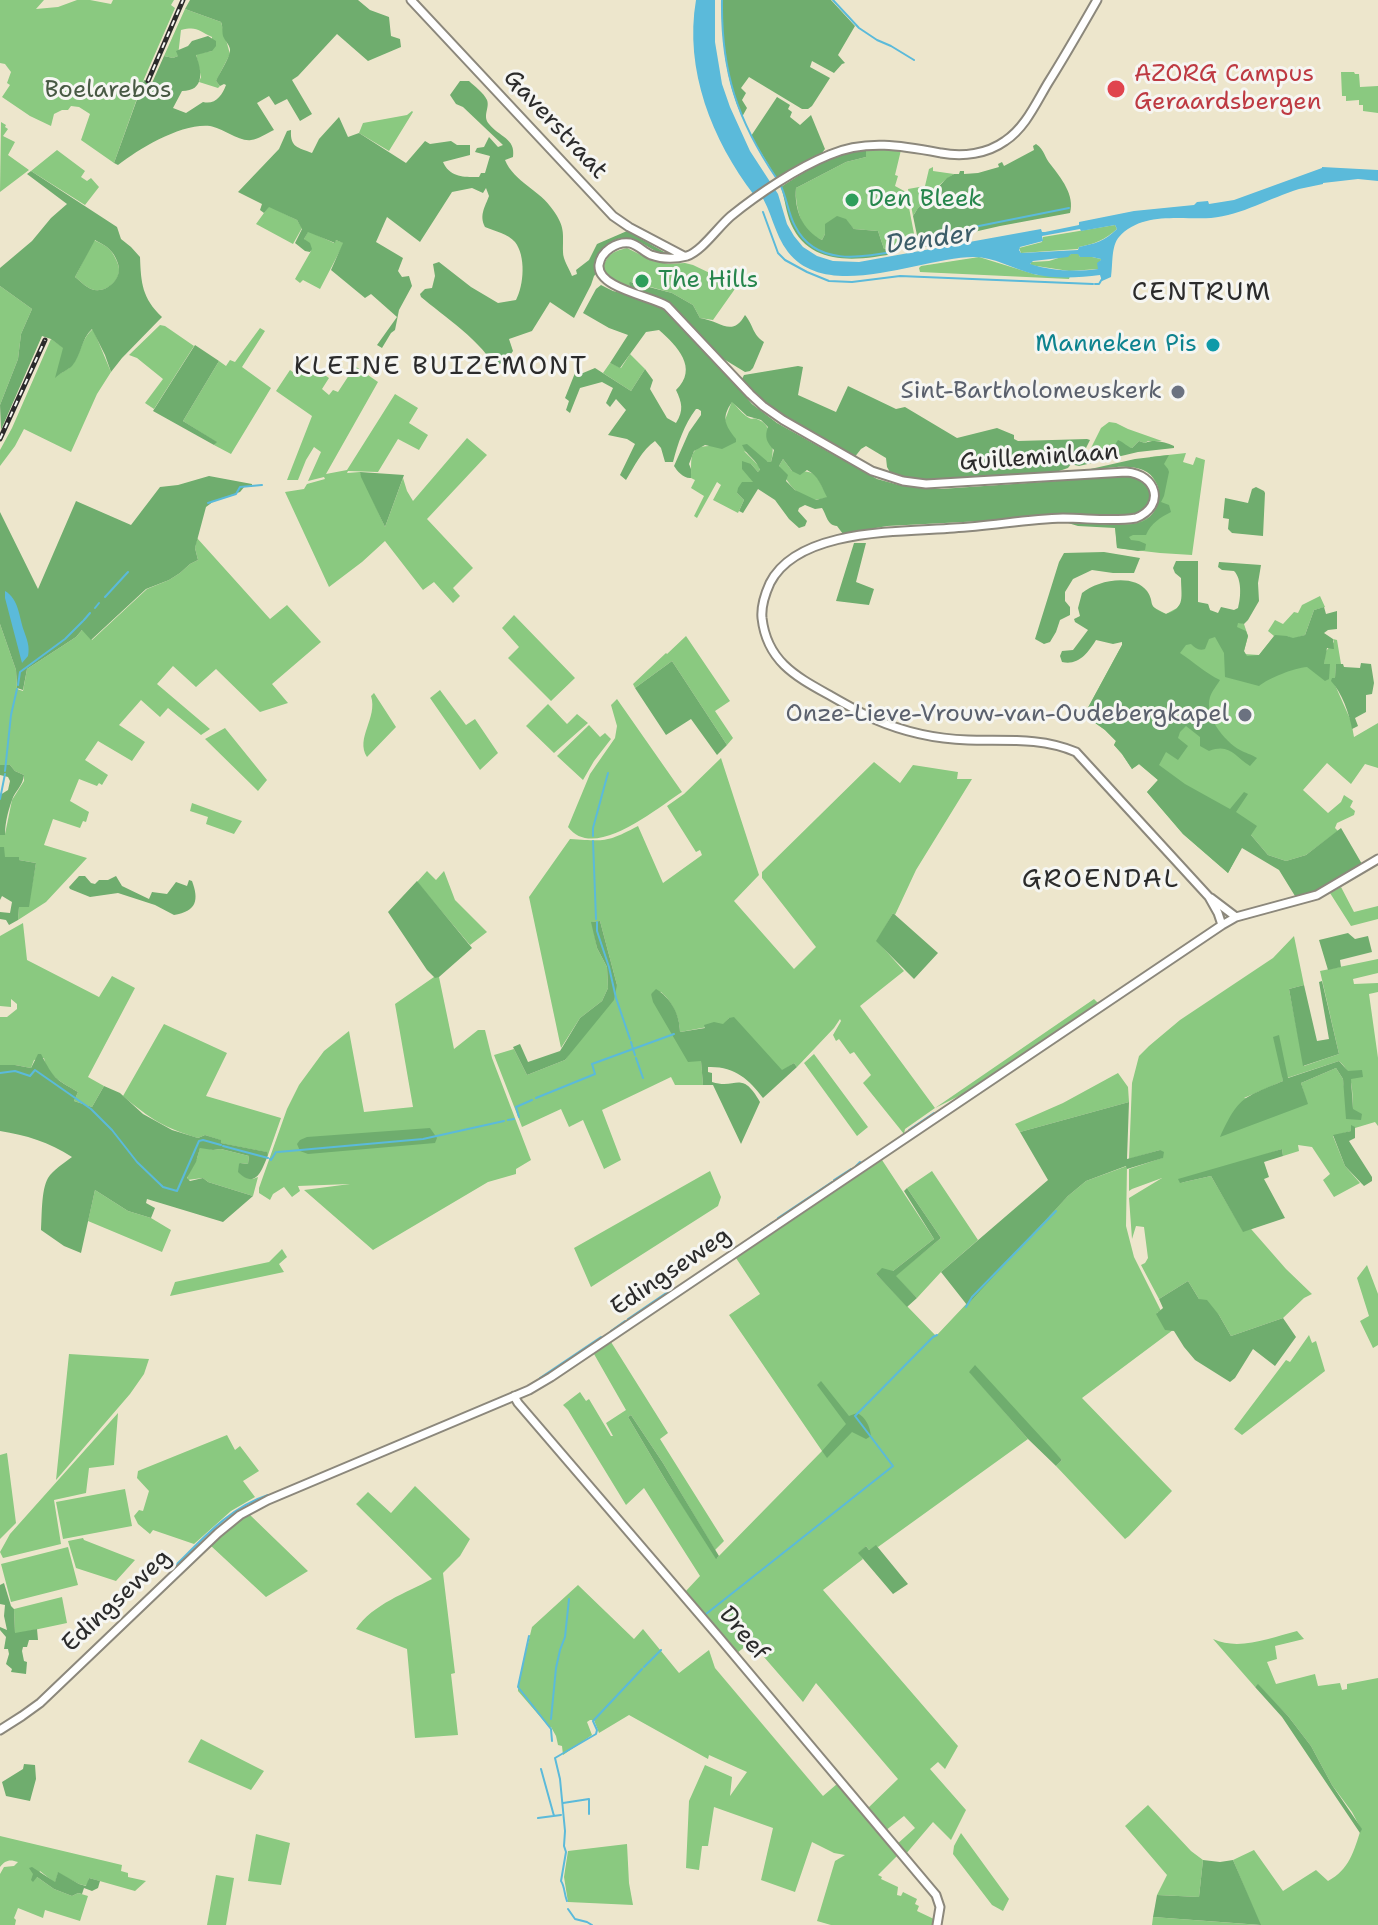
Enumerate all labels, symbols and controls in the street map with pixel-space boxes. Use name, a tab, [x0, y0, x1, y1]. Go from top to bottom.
place label: AZORG Campus Geraardsbergen	[1134, 61, 1321, 117]
street label: Gaverstraat	[497, 64, 613, 186]
park label: Boelarebos	[44, 77, 172, 105]
marker: AZORG Campus Geraardsbergen	[1105, 78, 1127, 100]
place label: Den Bleek	[868, 186, 982, 214]
marker: Den Bleek	[843, 191, 861, 209]
water label: Dender	[884, 218, 978, 262]
place label: The Hills	[658, 267, 758, 295]
marker: The Hills	[633, 272, 651, 290]
district label: CENTRUM	[1132, 277, 1272, 309]
place label: Manneken Pis	[1035, 331, 1197, 359]
marker: Manneken Pis	[1204, 336, 1222, 354]
district label: KLEINE BUIZEMONT	[294, 351, 588, 383]
place label: Sint-Bartholomeuskerk	[900, 378, 1162, 406]
marker: Sint-Bartholomeuskerk	[1169, 383, 1187, 401]
street label: Guilleminlaan	[959, 438, 1119, 478]
place label: Onze-Lieve-Vrouw-van-Oudebergkapel	[785, 701, 1229, 729]
marker: Onze-Lieve-Vrouw-van-Oudebergkapel	[1236, 706, 1254, 724]
district label: GROENDAL	[1022, 864, 1180, 896]
street label: Edingseweg	[606, 1221, 736, 1323]
street label: Edingseweg	[57, 1543, 177, 1659]
street label: Dreef	[712, 1601, 774, 1667]

